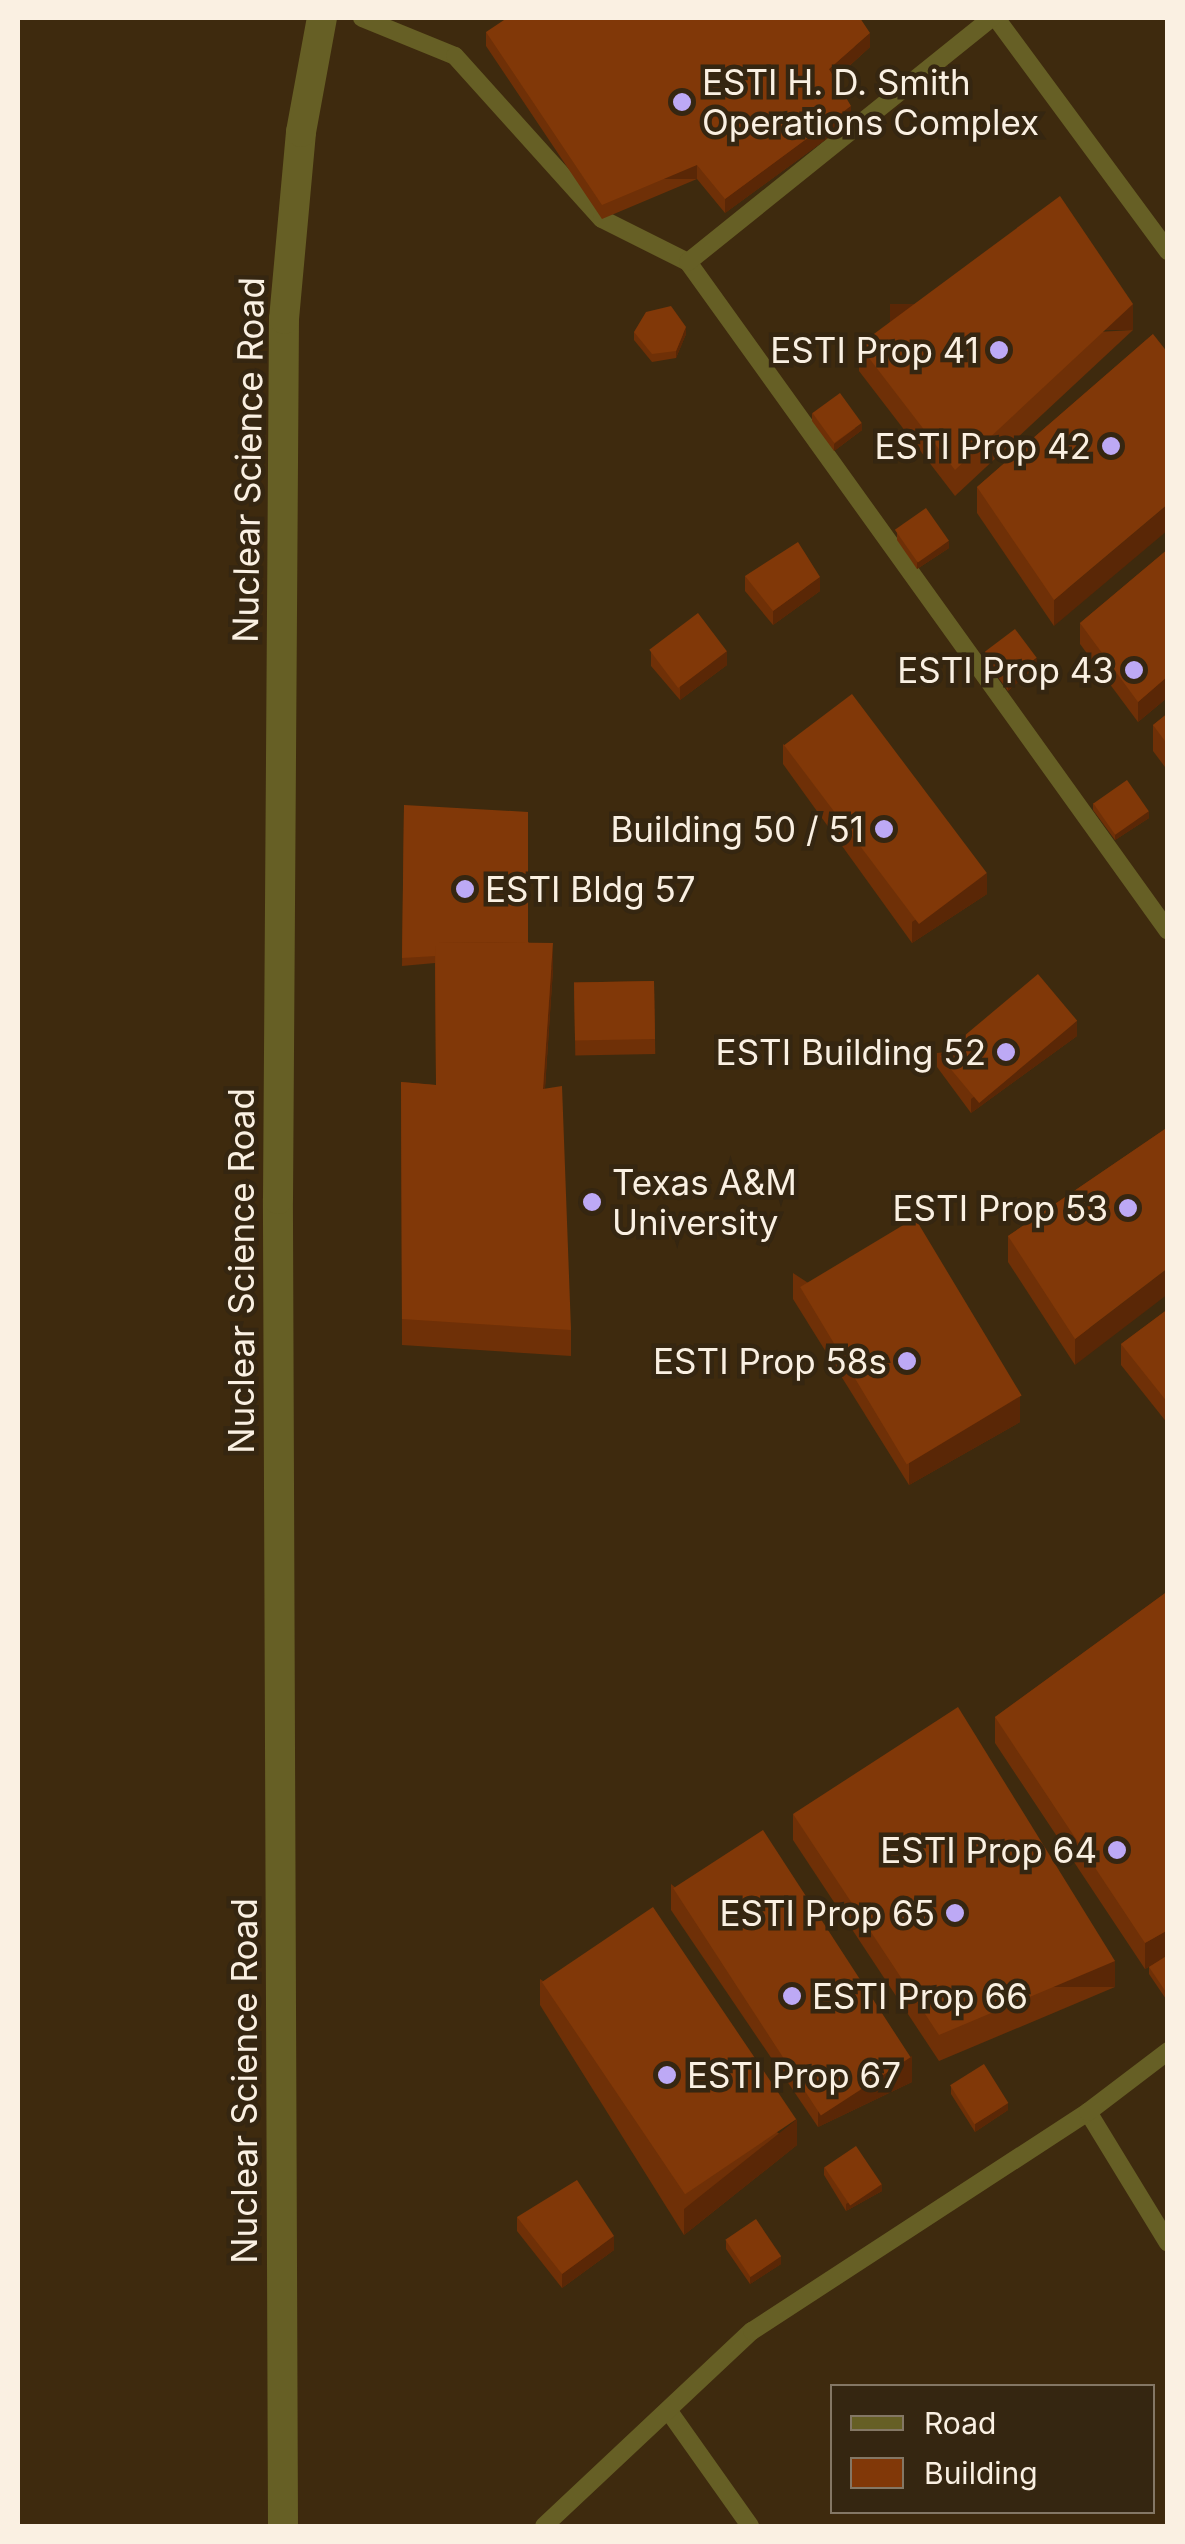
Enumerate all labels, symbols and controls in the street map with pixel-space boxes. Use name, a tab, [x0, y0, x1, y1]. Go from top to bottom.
place label: ESTI H. D. Smith Operations Complex	[702, 61, 1039, 143]
marker: ESTI H. D. Smith Operations Complex	[671, 91, 693, 113]
street label: Nuclear Science Road	[224, 277, 272, 643]
place label: ESTI Prop 41	[770, 329, 979, 371]
marker: ESTI Prop 41	[988, 339, 1010, 361]
place label: ESTI Prop 42	[875, 425, 1091, 467]
marker: ESTI Prop 42	[1100, 435, 1122, 457]
place label: ESTI Prop 43	[897, 649, 1114, 691]
marker: ESTI Prop 43	[1123, 659, 1145, 681]
place label: Building 50 / 51	[610, 808, 864, 850]
marker: Building 50 / 51	[873, 818, 895, 840]
place label: ESTI Bldg 57	[485, 868, 696, 910]
marker: ESTI Bldg 57	[454, 878, 476, 900]
place label: ESTI Building 52	[716, 1031, 986, 1073]
marker: ESTI Building 52	[995, 1041, 1017, 1063]
street label: Nuclear Science Road	[220, 1088, 262, 1454]
place label: Texas A&M University	[612, 1161, 797, 1243]
place label: ESTI Prop 53	[893, 1187, 1108, 1229]
marker: Texas A&M University	[581, 1191, 603, 1213]
marker: ESTI Prop 53	[1117, 1197, 1139, 1219]
place label: ESTI Prop 58s	[653, 1340, 887, 1382]
marker: ESTI Prop 58s	[896, 1350, 918, 1372]
place label: ESTI Prop 64	[880, 1829, 1097, 1871]
marker: ESTI Prop 64	[1106, 1839, 1128, 1861]
place label: ESTI Prop 65	[719, 1892, 935, 1934]
street label: Nuclear Science Road	[223, 1898, 265, 2264]
marker: ESTI Prop 65	[944, 1902, 966, 1924]
place label: ESTI Prop 66	[812, 1975, 1028, 2017]
marker: ESTI Prop 66	[781, 1985, 803, 2007]
place label: ESTI Prop 67	[687, 2054, 901, 2096]
marker: ESTI Prop 67	[656, 2064, 678, 2086]
legend	[830, 2384, 1155, 2514]
text: Road	[924, 2405, 996, 2441]
text: Building	[924, 2455, 1038, 2491]

